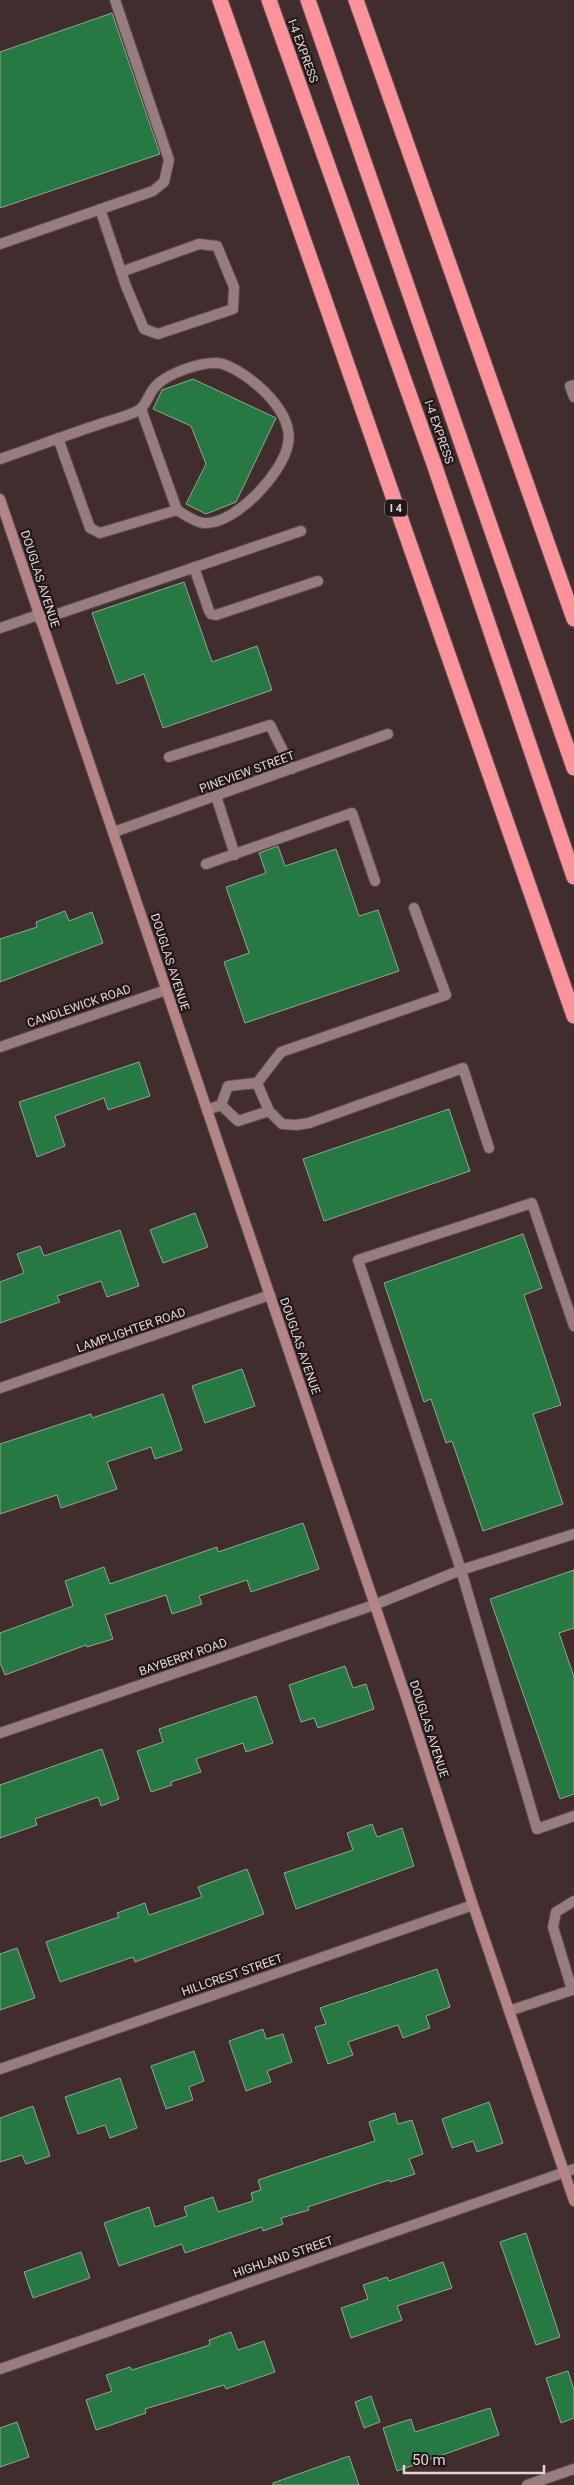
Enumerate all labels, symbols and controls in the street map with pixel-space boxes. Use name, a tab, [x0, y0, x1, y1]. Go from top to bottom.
street label: I-4 EXPRESS	[285, 17, 321, 85]
street label: I-4 EXPRESS	[422, 398, 456, 466]
road number: I 4	[385, 499, 407, 516]
street label: DOUGLAS AVENUE	[18, 529, 62, 630]
street label: PINEVIEW STREET	[198, 748, 296, 796]
street label: DOUGLAS AVENUE	[148, 912, 192, 1013]
street label: CANDLEWICK ROAD	[25, 982, 133, 1030]
street label: DOUGLAS AVENUE	[277, 1296, 323, 1396]
street label: LAMPLIGHTER ROAD	[75, 1305, 187, 1355]
street label: BAYBERRY ROAD	[137, 1635, 229, 1679]
street label: DOUGLAS AVENUE	[407, 1679, 451, 1780]
street label: HILLCREST STREET	[180, 1951, 284, 1999]
street label: HIGHLAND STREET	[231, 2233, 335, 2281]
scale bar	[404, 2442, 544, 2474]
text: 50 m	[412, 2451, 446, 2469]

